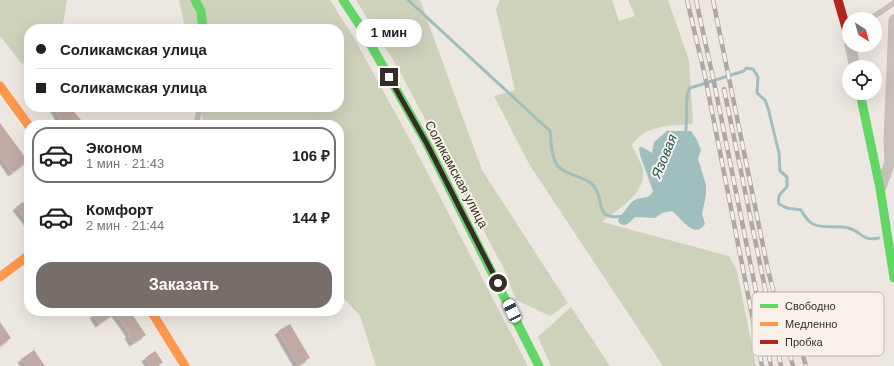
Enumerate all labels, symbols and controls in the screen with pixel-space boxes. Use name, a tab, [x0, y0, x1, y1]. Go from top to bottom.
north arrow	[842, 12, 882, 52]
map controls	[842, 12, 882, 100]
callout: 1 мин	[356, 19, 422, 47]
text: 1 мин	[371, 25, 407, 40]
text: Соликамская улица	[60, 41, 207, 58]
button: locate	[842, 60, 882, 100]
route end	[380, 68, 398, 86]
text: Соликамская улица	[60, 79, 207, 96]
street label: Соликамская улица	[422, 118, 492, 231]
water label: Язовая	[648, 131, 680, 181]
icon: car	[38, 137, 74, 173]
text: Эконом	[86, 139, 142, 156]
text: 106 ₽	[292, 147, 330, 164]
text: 1 мин · 21:43	[86, 156, 164, 171]
icon: car	[38, 199, 74, 235]
text: Комфорт	[86, 201, 153, 218]
text: 144 ₽	[292, 209, 330, 226]
text: 2 мин · 21:44	[86, 218, 164, 233]
button: Заказать	[36, 262, 332, 308]
route start	[489, 274, 507, 292]
legend	[752, 292, 884, 356]
car	[501, 298, 523, 324]
text: Свободно	[785, 300, 836, 312]
text: Медленно	[785, 318, 837, 330]
text: Пробка	[785, 336, 823, 348]

